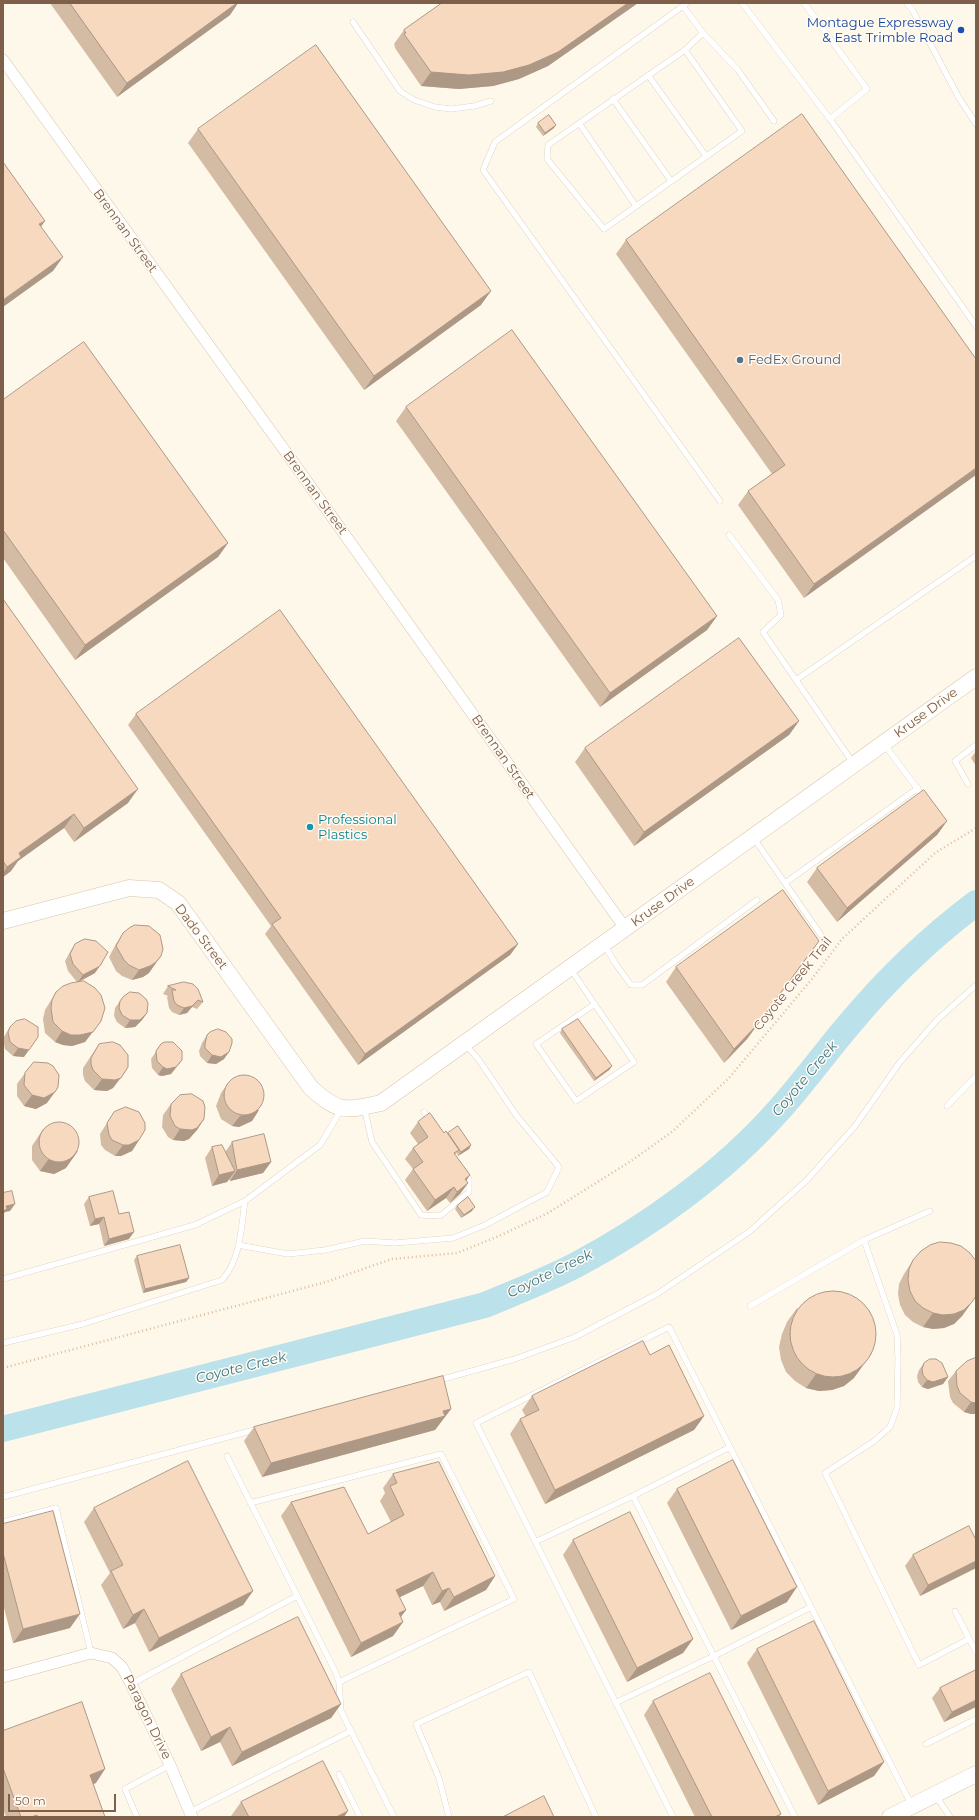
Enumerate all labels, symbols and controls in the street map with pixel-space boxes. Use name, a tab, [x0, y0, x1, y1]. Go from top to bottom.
place label: Montague Expressway & East Trimble Road	[807, 15, 953, 46]
marker: Montague Expressway & East Trimble Road	[956, 25, 966, 35]
street label: Brennan Street	[89, 186, 161, 276]
place label: FedEx Ground	[748, 352, 841, 368]
marker: FedEx Ground	[735, 355, 745, 365]
street label: Brennan Street	[279, 448, 351, 538]
street label: Kruse Drive	[891, 685, 961, 741]
street label: Brennan Street	[468, 712, 538, 802]
place label: Professional Plastics	[318, 812, 397, 843]
marker: Professional Plastics	[305, 822, 315, 832]
street label: Kruse Drive	[628, 874, 698, 930]
street label: Dado Street	[171, 901, 231, 973]
street label: Coyote Creek Trail	[750, 934, 836, 1034]
water label: Coyote Creek	[769, 1038, 841, 1120]
water label: Coyote Creek	[505, 1246, 595, 1302]
water label: Coyote Creek	[194, 1349, 288, 1387]
street label: Paragon Drive	[120, 1672, 174, 1762]
scale bar	[10, 1786, 118, 1812]
text: 50 m	[15, 1793, 46, 1808]

